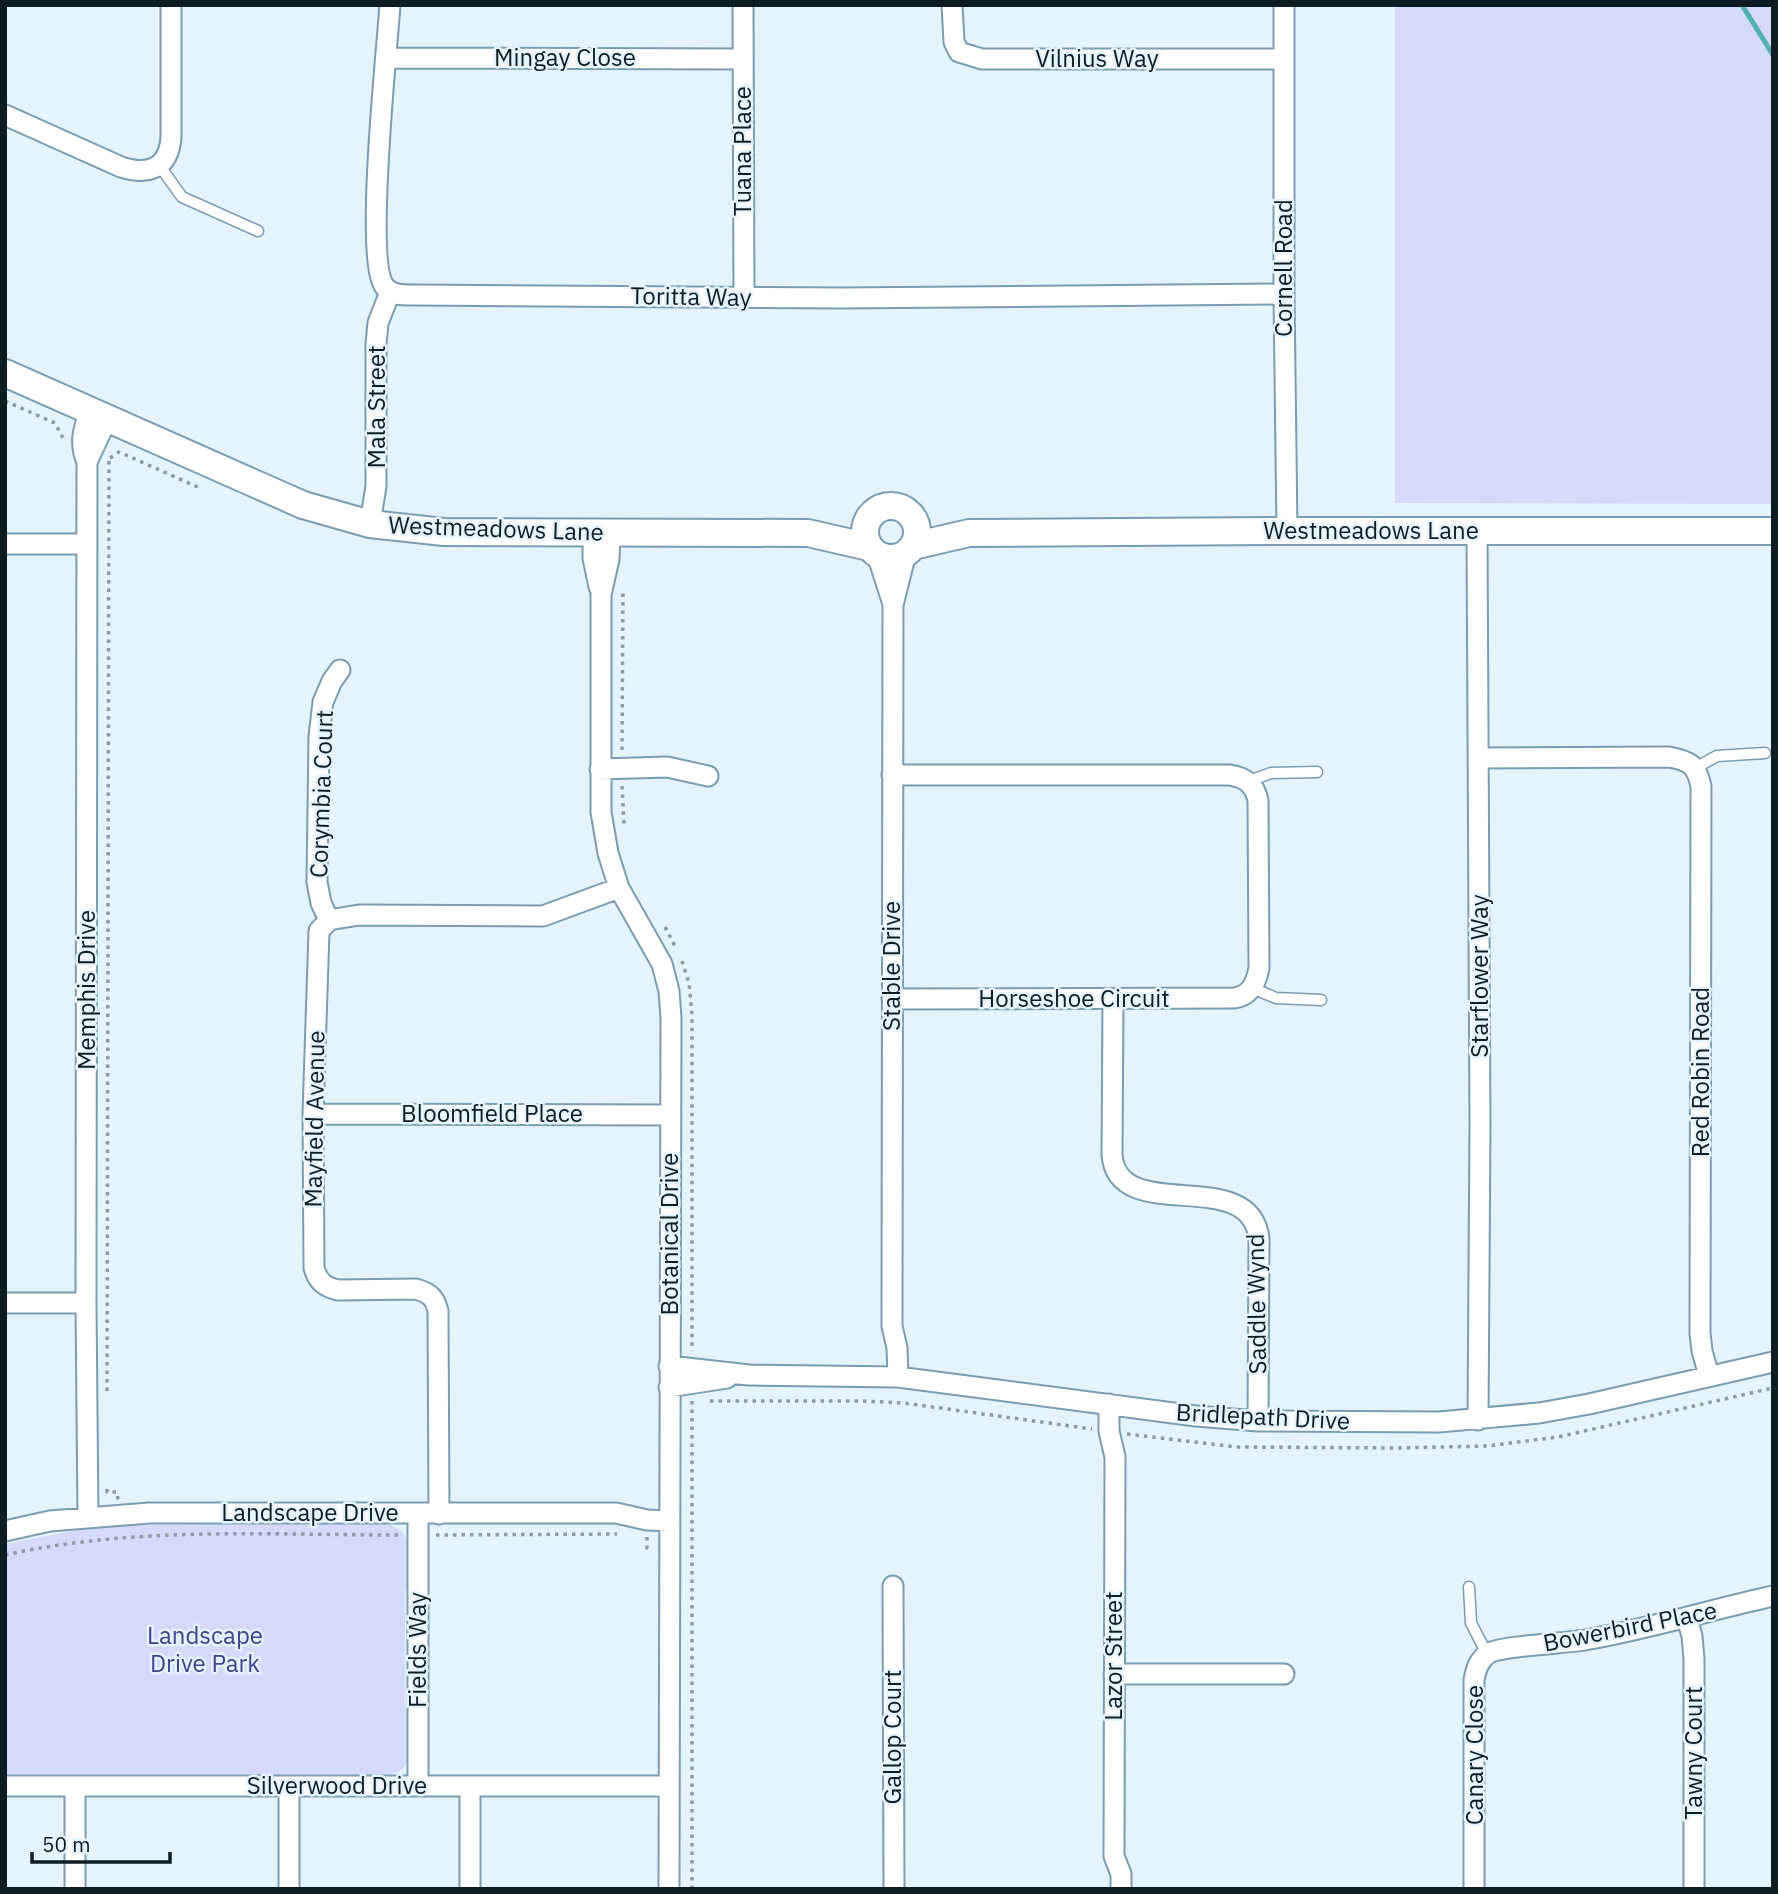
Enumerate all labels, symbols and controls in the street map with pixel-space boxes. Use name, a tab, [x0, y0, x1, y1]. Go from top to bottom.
street label: Mingay Close	[494, 41, 636, 73]
street label: Vilnius Way	[1035, 42, 1159, 74]
street label: Tuana Place	[726, 86, 758, 216]
street label: Cornell Road	[1267, 199, 1299, 337]
street label: Toritta Way	[630, 279, 752, 313]
street label: Mala Street	[360, 345, 392, 469]
street label: Westmeadows Lane	[388, 508, 604, 548]
street label: Westmeadows Lane	[1263, 514, 1479, 546]
street label: Corymbia Court	[302, 709, 340, 878]
street label: Starflower Way	[1463, 894, 1495, 1058]
street label: Stable Drive	[875, 901, 907, 1031]
street label: Memphis Drive	[70, 910, 102, 1070]
street label: Horseshoe Circuit	[978, 982, 1170, 1014]
street label: Red Robin Road	[1684, 987, 1716, 1157]
street label: Mayfield Avenue	[296, 1030, 332, 1208]
street label: Bloomfield Place	[401, 1097, 583, 1129]
street label: Botanical Drive	[653, 1153, 685, 1315]
street label: Saddle Wynd	[1239, 1233, 1273, 1375]
street label: Bridlepath Drive	[1175, 1395, 1351, 1437]
street label: Landscape Drive	[221, 1496, 399, 1528]
street label: Lazor Street	[1097, 1591, 1129, 1721]
street label: Fields Way	[401, 1592, 433, 1708]
street label: Bowerbird Place	[1540, 1593, 1719, 1659]
park label: Landscape Drive Park	[147, 1619, 263, 1679]
street label: Gallop Court	[876, 1670, 908, 1804]
street label: Canary Close	[1458, 1685, 1490, 1825]
street label: Tawny Court	[1677, 1686, 1709, 1820]
street label: Silverwood Drive	[247, 1769, 427, 1801]
scale bar	[32, 1820, 170, 1864]
text: 50 m	[42, 1830, 91, 1858]

